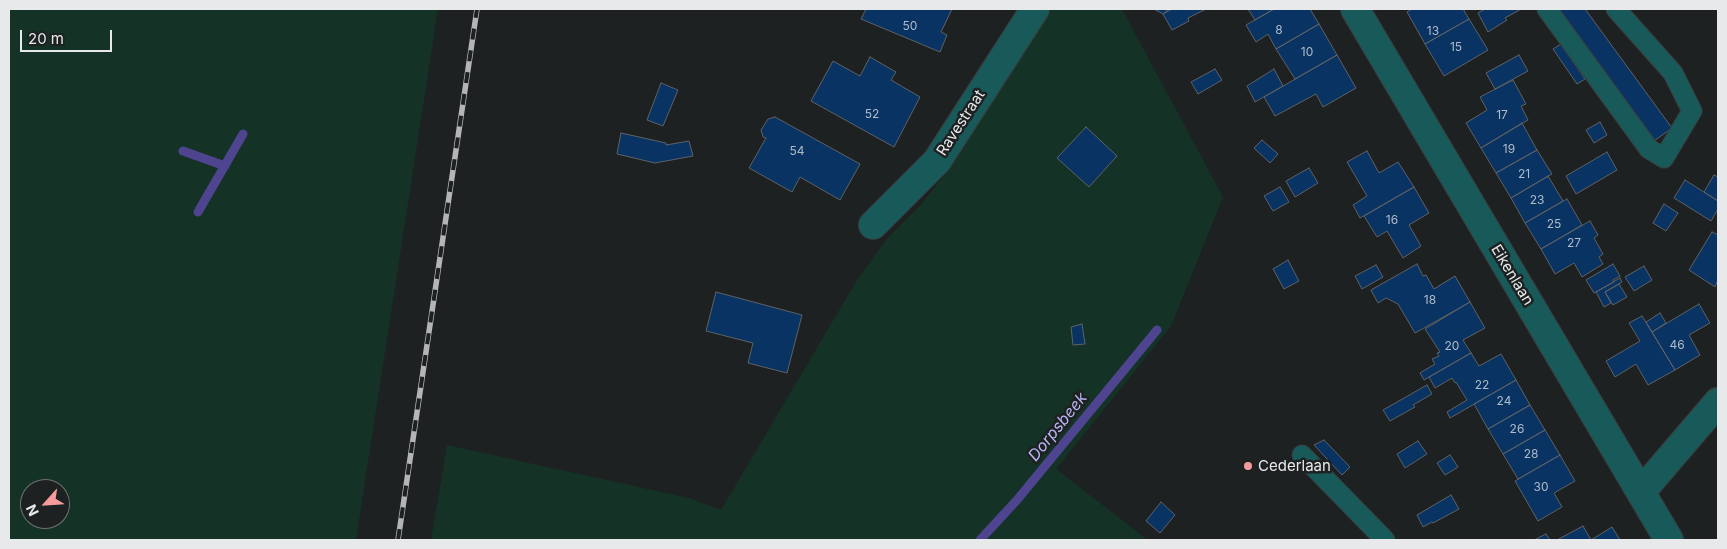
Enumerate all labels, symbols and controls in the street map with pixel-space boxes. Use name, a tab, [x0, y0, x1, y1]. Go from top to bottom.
house number: 50	[903, 19, 917, 33]
scale bar	[22, 20, 115, 52]
house number: 8	[1275, 23, 1283, 37]
house number: 13	[1427, 24, 1439, 38]
text: 20 m	[28, 29, 64, 48]
house number: 15	[1450, 40, 1462, 54]
house number: 10	[1301, 45, 1313, 59]
street label: Ravestraat	[933, 87, 989, 159]
house number: 52	[865, 107, 879, 121]
house number: 17	[1496, 108, 1508, 122]
house number: 19	[1503, 142, 1515, 156]
house number: 54	[789, 144, 805, 158]
house number: 21	[1518, 167, 1530, 181]
house number: 23	[1530, 193, 1544, 207]
house number: 16	[1386, 213, 1398, 227]
house number: 25	[1547, 217, 1561, 231]
house number: 27	[1567, 236, 1581, 250]
street label: Eikenlaan	[1487, 241, 1537, 309]
house number: 18	[1424, 293, 1436, 307]
house number: 46	[1669, 338, 1685, 352]
house number: 20	[1445, 339, 1459, 353]
house number: 22	[1475, 378, 1489, 392]
water label: Dorpsbeek	[1025, 389, 1091, 465]
house number: 24	[1497, 394, 1511, 408]
house number: 26	[1510, 422, 1524, 436]
house number: 28	[1524, 447, 1538, 461]
place label: Cederlaan	[1258, 457, 1331, 475]
marker: Cederlaan	[1242, 460, 1254, 472]
north arrow	[20, 479, 70, 529]
house number: 30	[1534, 480, 1548, 494]
text: N	[22, 502, 42, 519]

